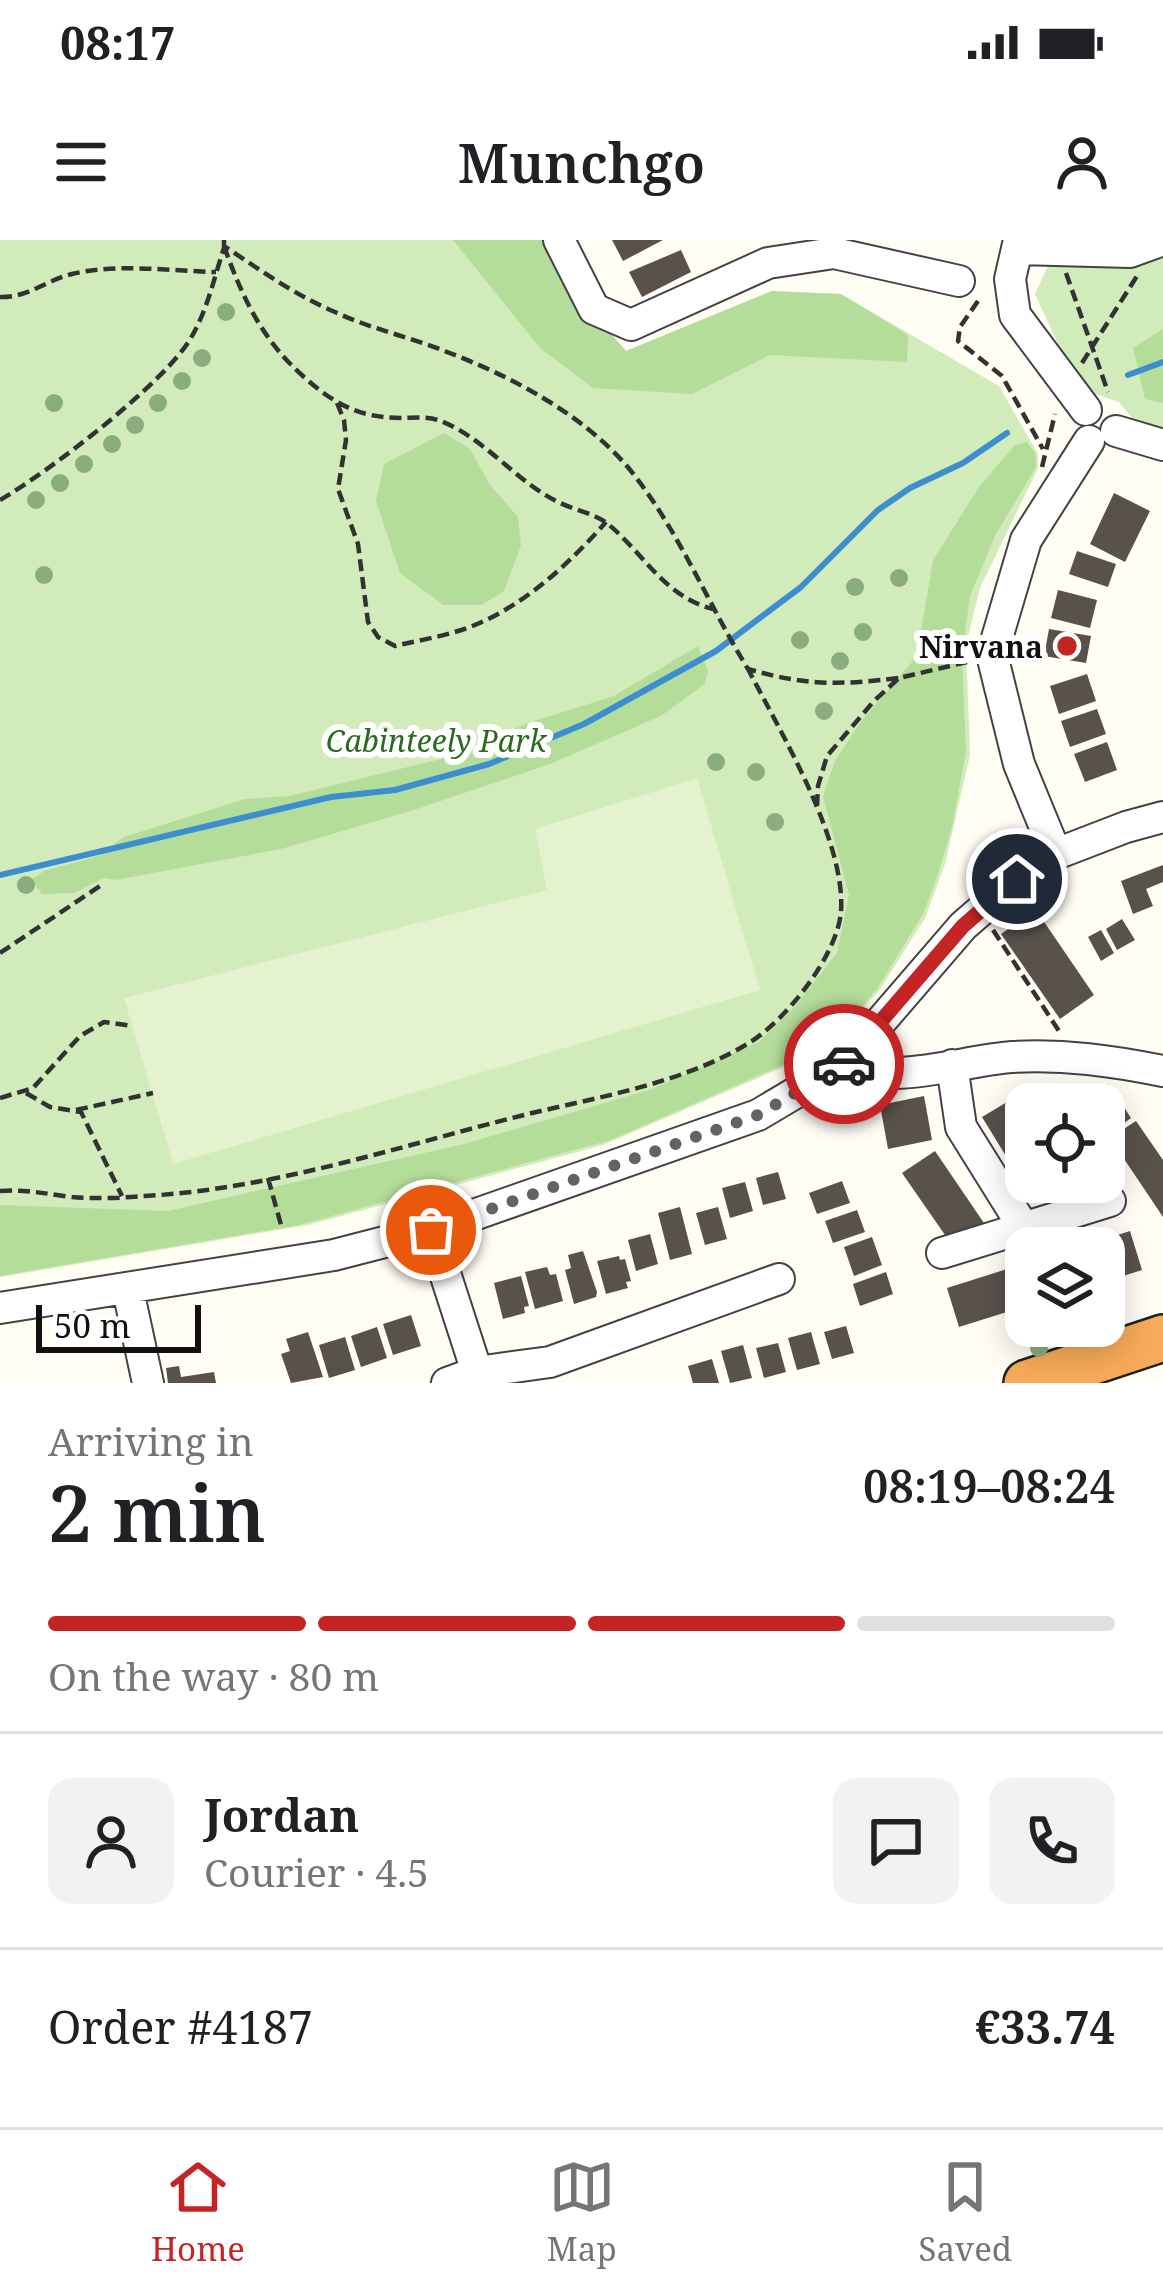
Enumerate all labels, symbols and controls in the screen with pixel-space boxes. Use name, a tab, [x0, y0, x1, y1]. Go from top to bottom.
text: 08:17	[60, 12, 175, 73]
text: Munchgo	[458, 125, 705, 199]
icon: menu	[48, 129, 114, 195]
icon: person	[1049, 129, 1115, 195]
place label: Nirvana	[919, 626, 1043, 667]
marker: Nirvana	[1054, 633, 1080, 659]
park label: Cabinteely Park	[326, 720, 547, 761]
pin	[966, 828, 1068, 930]
icon: home	[984, 846, 1050, 912]
courier	[784, 1004, 904, 1124]
icon: car	[811, 1031, 877, 1097]
map controls	[1005, 1083, 1125, 1347]
button: locate	[1005, 1083, 1125, 1203]
pin	[380, 1179, 482, 1281]
icon: bag	[398, 1197, 464, 1263]
button: layers	[1005, 1227, 1125, 1347]
scale bar	[36, 1299, 201, 1352]
text: 50 m	[54, 1303, 131, 1348]
text: Arriving in	[48, 1414, 254, 1467]
text: 08:19–08:24	[863, 1455, 1115, 1516]
text: 2 min	[48, 1459, 266, 1565]
text: On the way · 80 m	[48, 1649, 379, 1702]
button: person	[48, 1778, 174, 1904]
button: chat	[833, 1778, 959, 1904]
button: phone	[989, 1778, 1115, 1904]
text: Jordan	[204, 1784, 359, 1845]
text: Courier · 4.5	[204, 1845, 429, 1898]
text: Order #4187	[48, 1996, 313, 2057]
text: €33.74	[975, 1996, 1115, 2057]
tab: Home	[151, 2154, 245, 2271]
tab: Map	[547, 2154, 617, 2271]
tab: Saved	[919, 2154, 1012, 2271]

